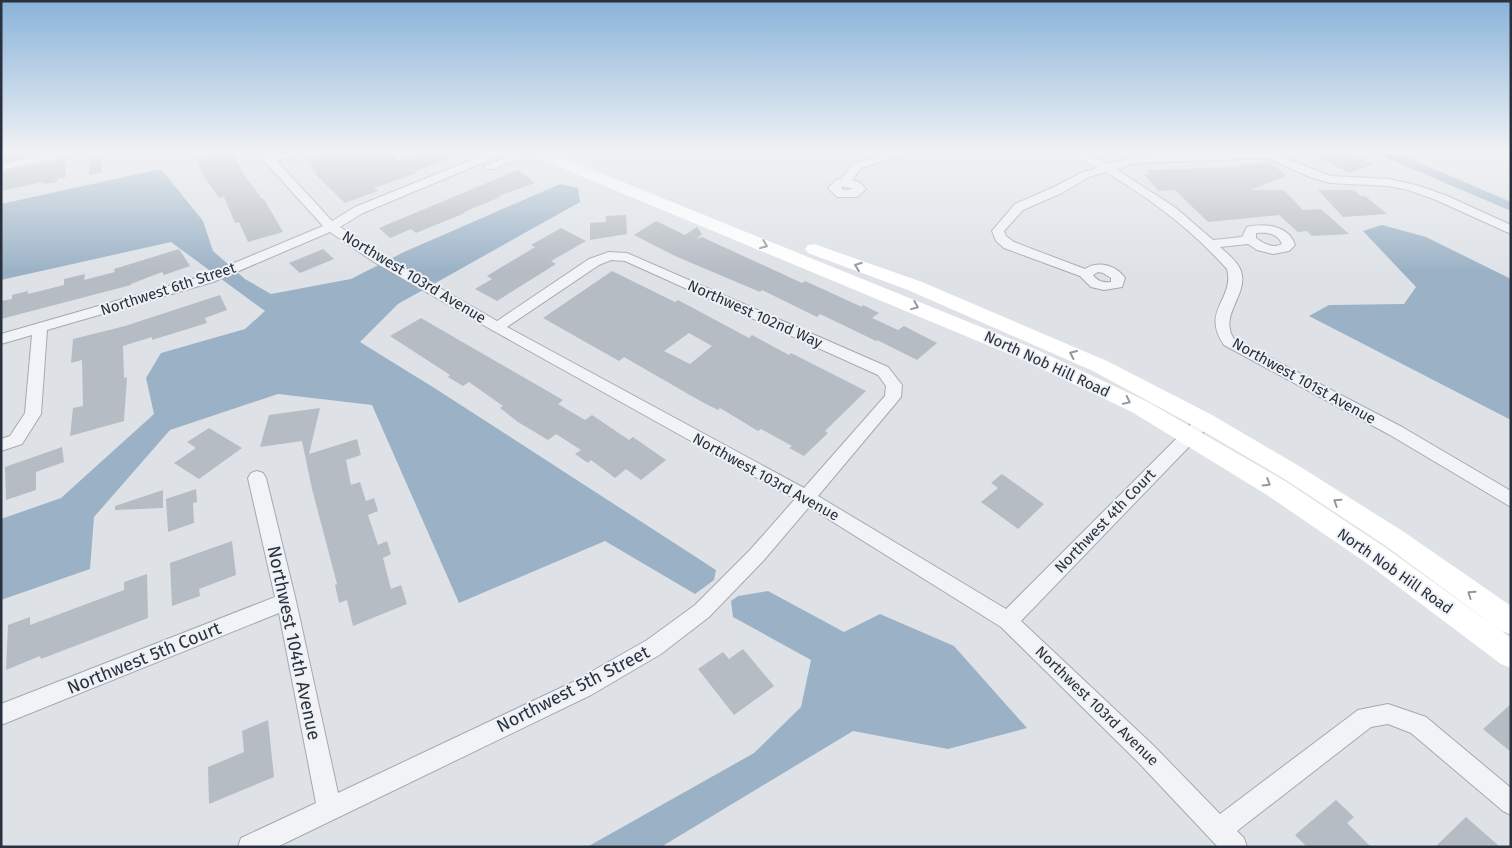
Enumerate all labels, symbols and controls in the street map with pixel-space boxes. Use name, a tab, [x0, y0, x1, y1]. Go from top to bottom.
street label: Northwest 103rd Avenue	[339, 227, 489, 327]
one-way arrow	[759, 239, 768, 250]
street label: Northwest 6th Street	[98, 258, 238, 319]
one-way arrow	[855, 262, 863, 272]
street label: Northwest 102nd Way	[685, 276, 826, 352]
one-way arrow	[910, 300, 919, 311]
street label: North Nob Hill Road	[981, 327, 1113, 401]
street label: Northwest 101st Avenue	[1229, 334, 1379, 428]
one-way arrow	[1069, 350, 1078, 361]
one-way arrow	[1122, 395, 1131, 405]
street label: Northwest 103rd Avenue	[690, 429, 842, 525]
street label: Northwest 4th Court	[1051, 465, 1160, 577]
one-way arrow	[1262, 477, 1271, 487]
one-way arrow	[1333, 499, 1343, 508]
street label: North Nob Hill Road	[1334, 524, 1456, 618]
street label: Northwest 104th Avenue	[263, 544, 325, 742]
one-way arrow	[1467, 591, 1477, 600]
street label: Northwest 5th Court	[64, 617, 225, 699]
street label: Northwest 5th Street	[493, 641, 654, 737]
street label: Northwest 103rd Avenue	[1032, 642, 1162, 770]

